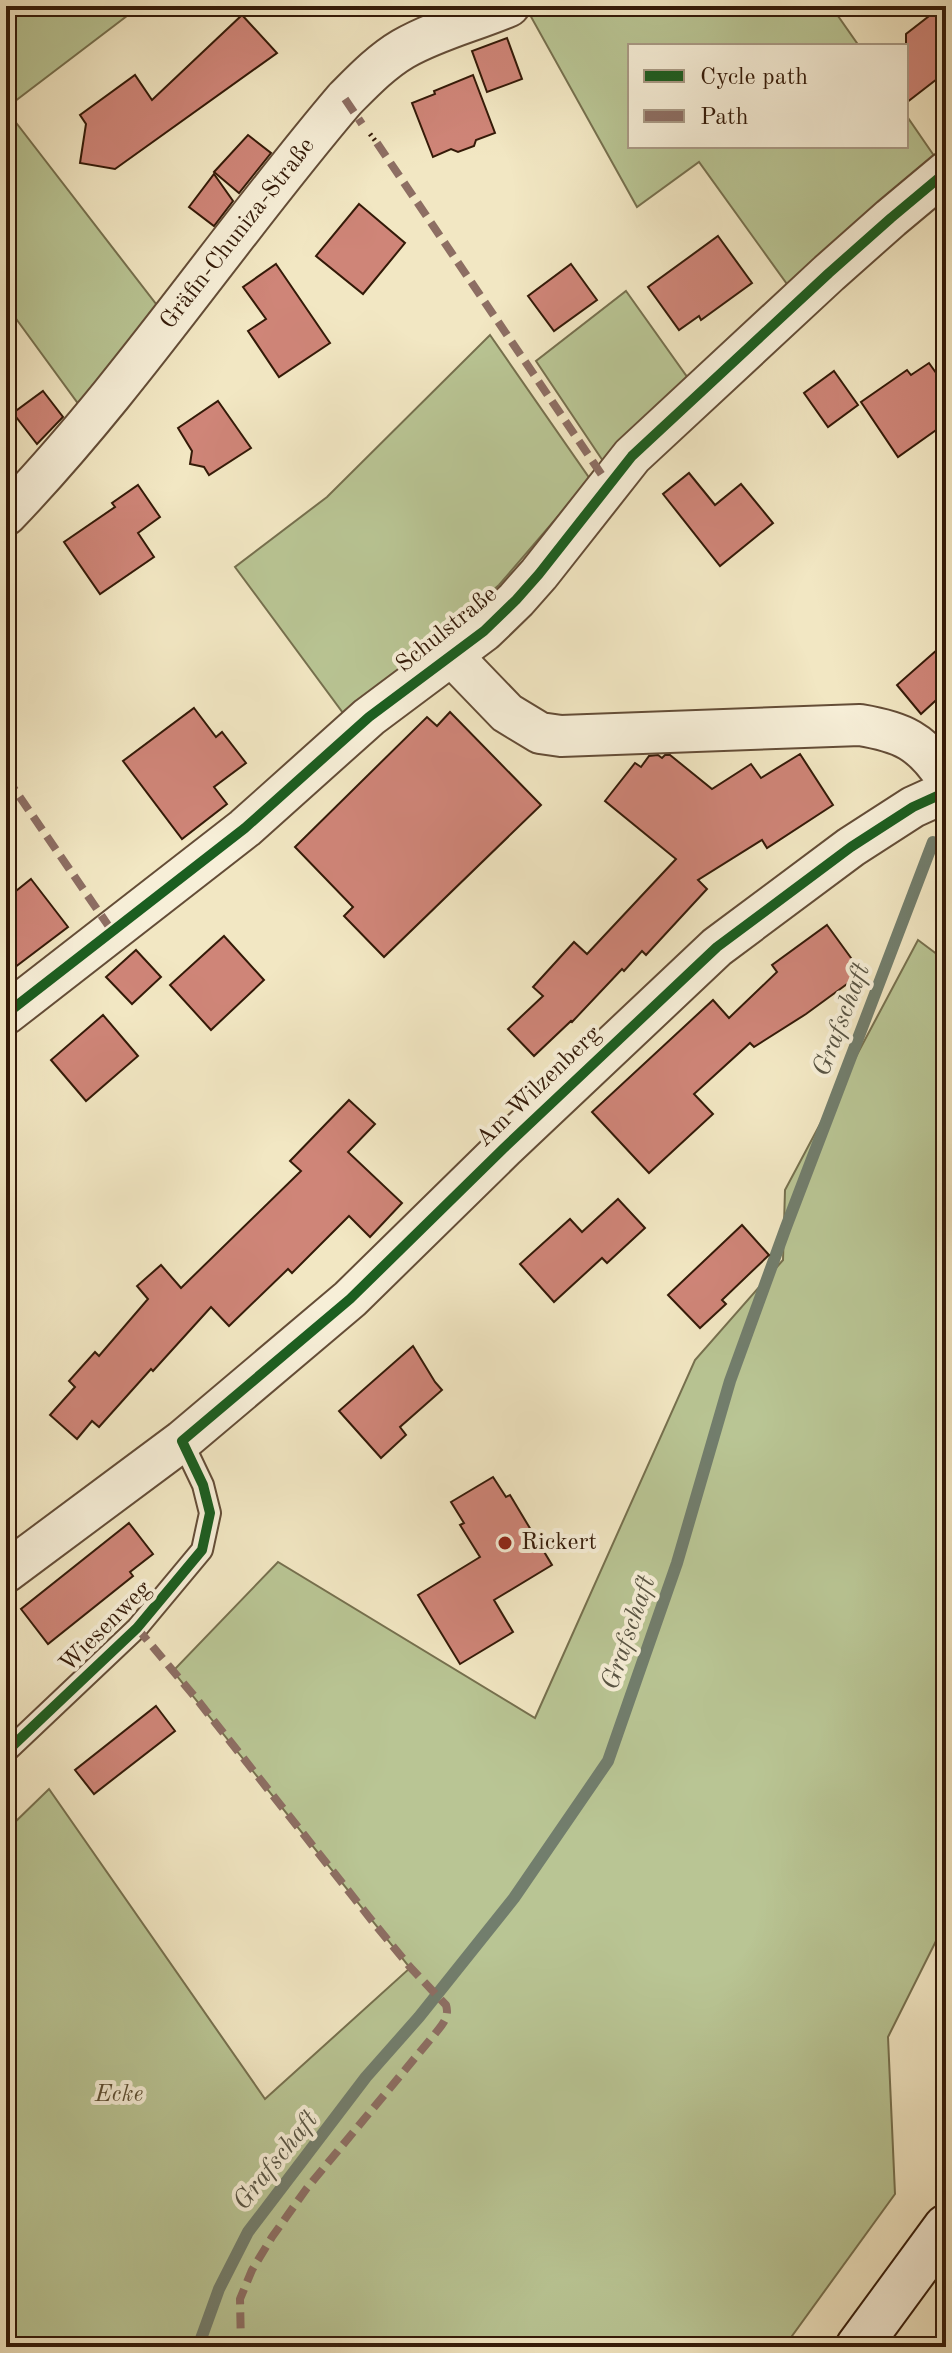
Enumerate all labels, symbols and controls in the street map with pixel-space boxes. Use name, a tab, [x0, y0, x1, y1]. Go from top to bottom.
legend	[628, 44, 908, 148]
text: Cycle path	[700, 66, 808, 90]
text: Path	[700, 106, 749, 130]
street label: Gräfin-Chuniza-Straße	[156, 134, 320, 334]
street label: Schulstraße	[392, 582, 502, 678]
water label: Grafschaft	[809, 959, 876, 1080]
street label: Am Wilzenberg	[472, 1022, 606, 1152]
place label: Rickert	[521, 1531, 597, 1555]
marker: Rickert	[496, 1534, 514, 1552]
water label: Grafschaft	[597, 1572, 661, 1693]
street label: Wiesenweg	[56, 1577, 156, 1677]
park label: Ecke	[94, 2083, 143, 2107]
water label: Grafschaft	[229, 2106, 324, 2215]

